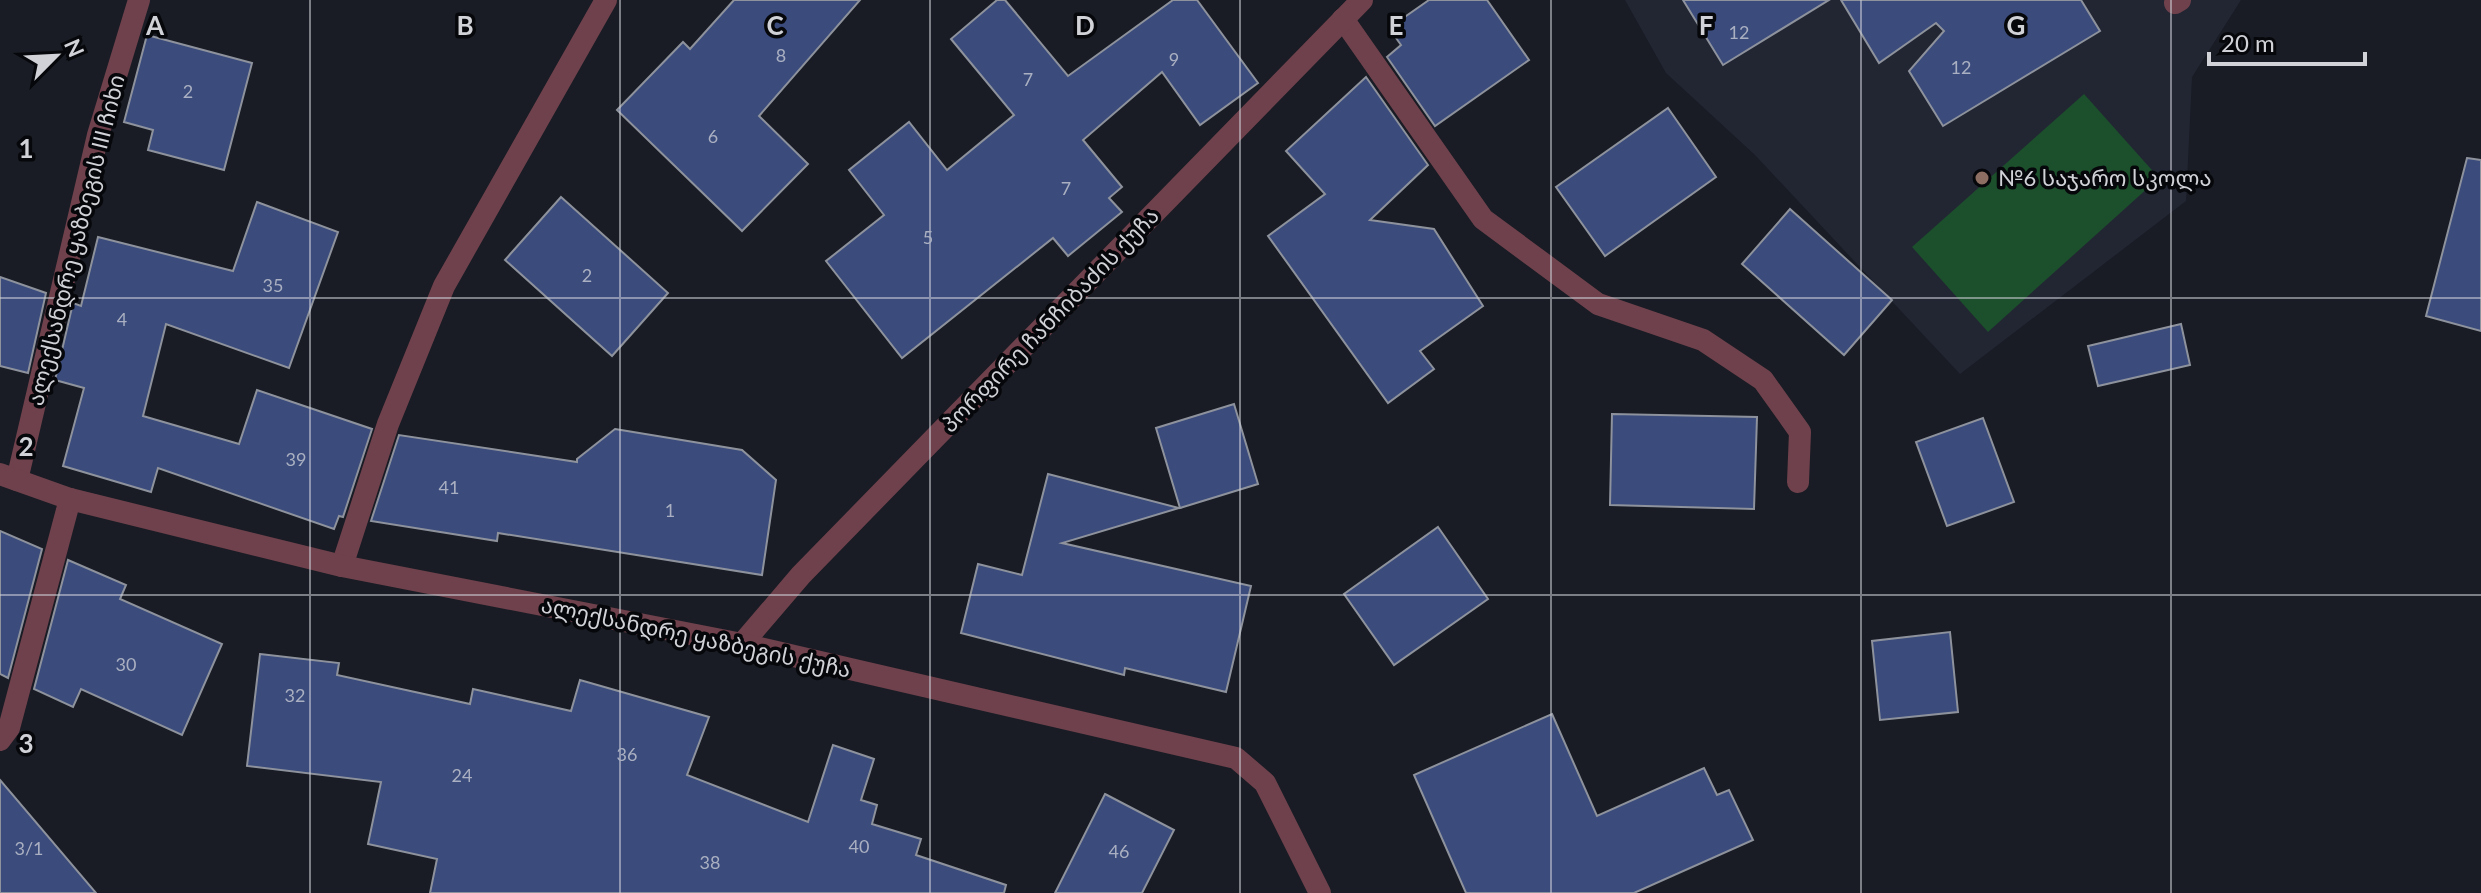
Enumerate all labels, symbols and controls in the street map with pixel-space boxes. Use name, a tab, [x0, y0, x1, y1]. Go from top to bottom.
text: A	[145, 9, 165, 41]
text: B	[456, 9, 474, 41]
text: C	[766, 9, 784, 41]
text: D	[1075, 9, 1095, 41]
text: E	[1389, 9, 1403, 41]
text: F	[1699, 9, 1713, 41]
text: G	[2007, 9, 2025, 41]
north arrow	[16, 16, 96, 96]
scale bar	[2209, 16, 2365, 66]
house number: 12	[1729, 21, 1749, 43]
text: 20 m	[2221, 28, 2275, 57]
text: N	[59, 34, 91, 61]
house number: 8	[776, 44, 786, 66]
house number: 9	[1169, 48, 1179, 70]
house number: 12	[1951, 56, 1971, 78]
house number: 7	[1023, 68, 1033, 90]
street label: ალექსანდრე ყაზბეგის III ჩიხი	[21, 72, 131, 408]
house number: 2	[183, 80, 193, 102]
house number: 6	[708, 125, 718, 147]
text: 1	[18, 132, 34, 164]
place label: №6 საჯარო სკოლა	[1998, 164, 2212, 192]
marker: №6 საჯარო სკოლა	[1973, 169, 1991, 187]
house number: 7	[1061, 177, 1071, 199]
street label: პორფირე ჩანჩიბაძის ქუჩა	[935, 202, 1164, 437]
house number: 5	[923, 226, 933, 248]
house number: 2	[582, 264, 592, 286]
house number: 35	[263, 274, 283, 296]
house number: 4	[117, 308, 127, 330]
text: 2	[18, 430, 34, 462]
house number: 39	[286, 448, 306, 470]
house number: 41	[439, 476, 459, 498]
house number: 1	[665, 499, 675, 521]
street label: ალექსანდრე ყაზბეგის ქუჩა	[539, 590, 853, 684]
house number: 30	[116, 653, 136, 675]
house number: 32	[285, 684, 305, 706]
text: 3	[18, 727, 34, 759]
house number: 36	[617, 743, 637, 765]
house number: 24	[452, 764, 472, 786]
house number: 40	[849, 835, 869, 857]
house number: 3/1	[14, 837, 44, 859]
house number: 46	[1109, 840, 1129, 862]
house number: 38	[700, 851, 720, 873]

